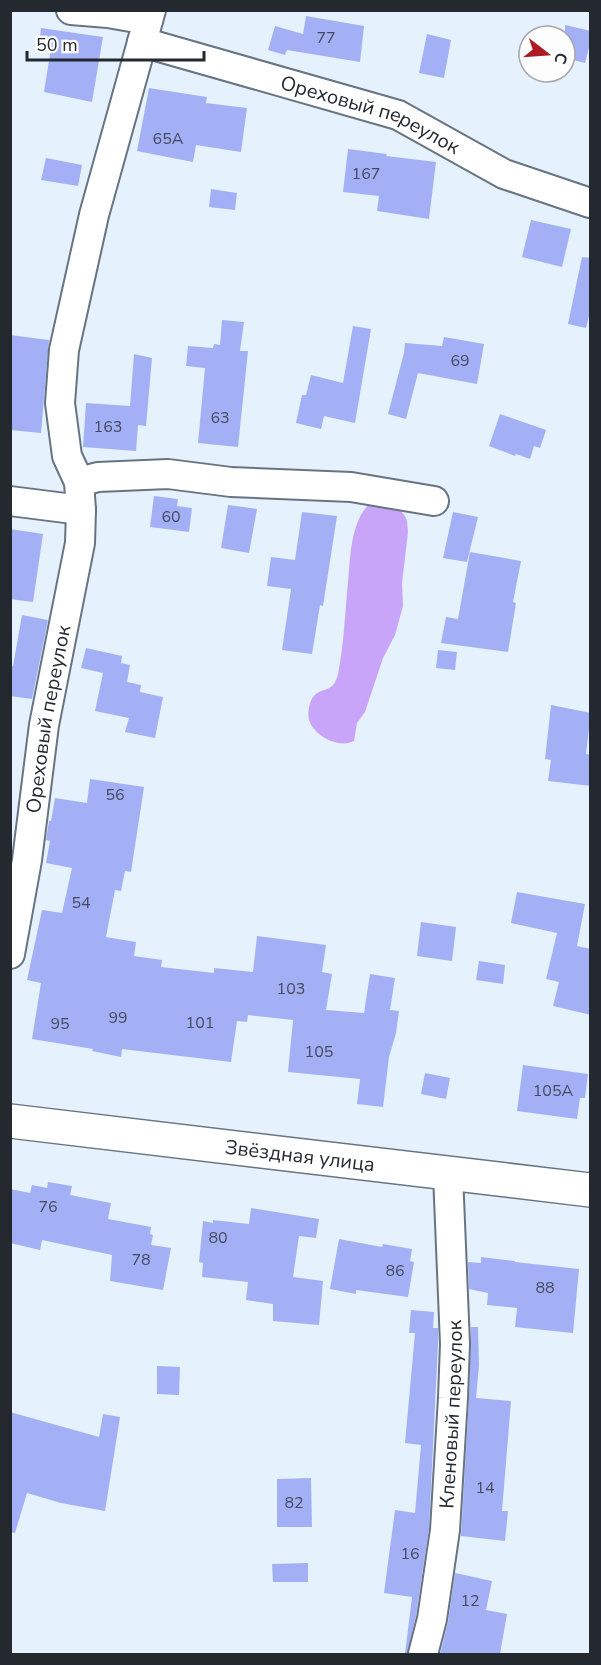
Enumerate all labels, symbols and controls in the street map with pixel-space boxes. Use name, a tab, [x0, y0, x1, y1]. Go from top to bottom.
scale bar	[27, 24, 204, 62]
north arrow	[517, 24, 577, 84]
house number: 77	[316, 27, 336, 49]
text: 50 m	[36, 33, 78, 57]
text: С	[548, 50, 572, 67]
street label: Ореховый переулок	[278, 69, 465, 161]
house number: 65А	[153, 128, 184, 150]
house number: 167	[352, 163, 380, 185]
house number: 69	[450, 350, 470, 372]
house number: 63	[210, 407, 230, 429]
house number: 163	[94, 416, 122, 438]
house number: 60	[161, 506, 181, 528]
street label: Ореховый переулок	[20, 622, 77, 815]
house number: 56	[105, 784, 125, 806]
house number: 54	[71, 892, 91, 914]
house number: 103	[277, 978, 305, 1000]
house number: 99	[108, 1007, 128, 1029]
house number: 101	[186, 1012, 214, 1034]
house number: 95	[50, 1013, 70, 1035]
house number: 105	[305, 1041, 333, 1063]
house number: 105А	[533, 1080, 574, 1102]
street label: Звёздная улица	[223, 1133, 376, 1178]
house number: 76	[38, 1196, 58, 1218]
house number: 80	[208, 1227, 228, 1249]
house number: 78	[131, 1249, 151, 1271]
house number: 86	[385, 1260, 405, 1282]
house number: 88	[535, 1277, 555, 1299]
street label: Кленовый переулок	[433, 1319, 469, 1509]
house number: 14	[475, 1477, 495, 1499]
house number: 82	[284, 1492, 304, 1514]
house number: 16	[400, 1543, 420, 1565]
house number: 12	[460, 1590, 480, 1612]

